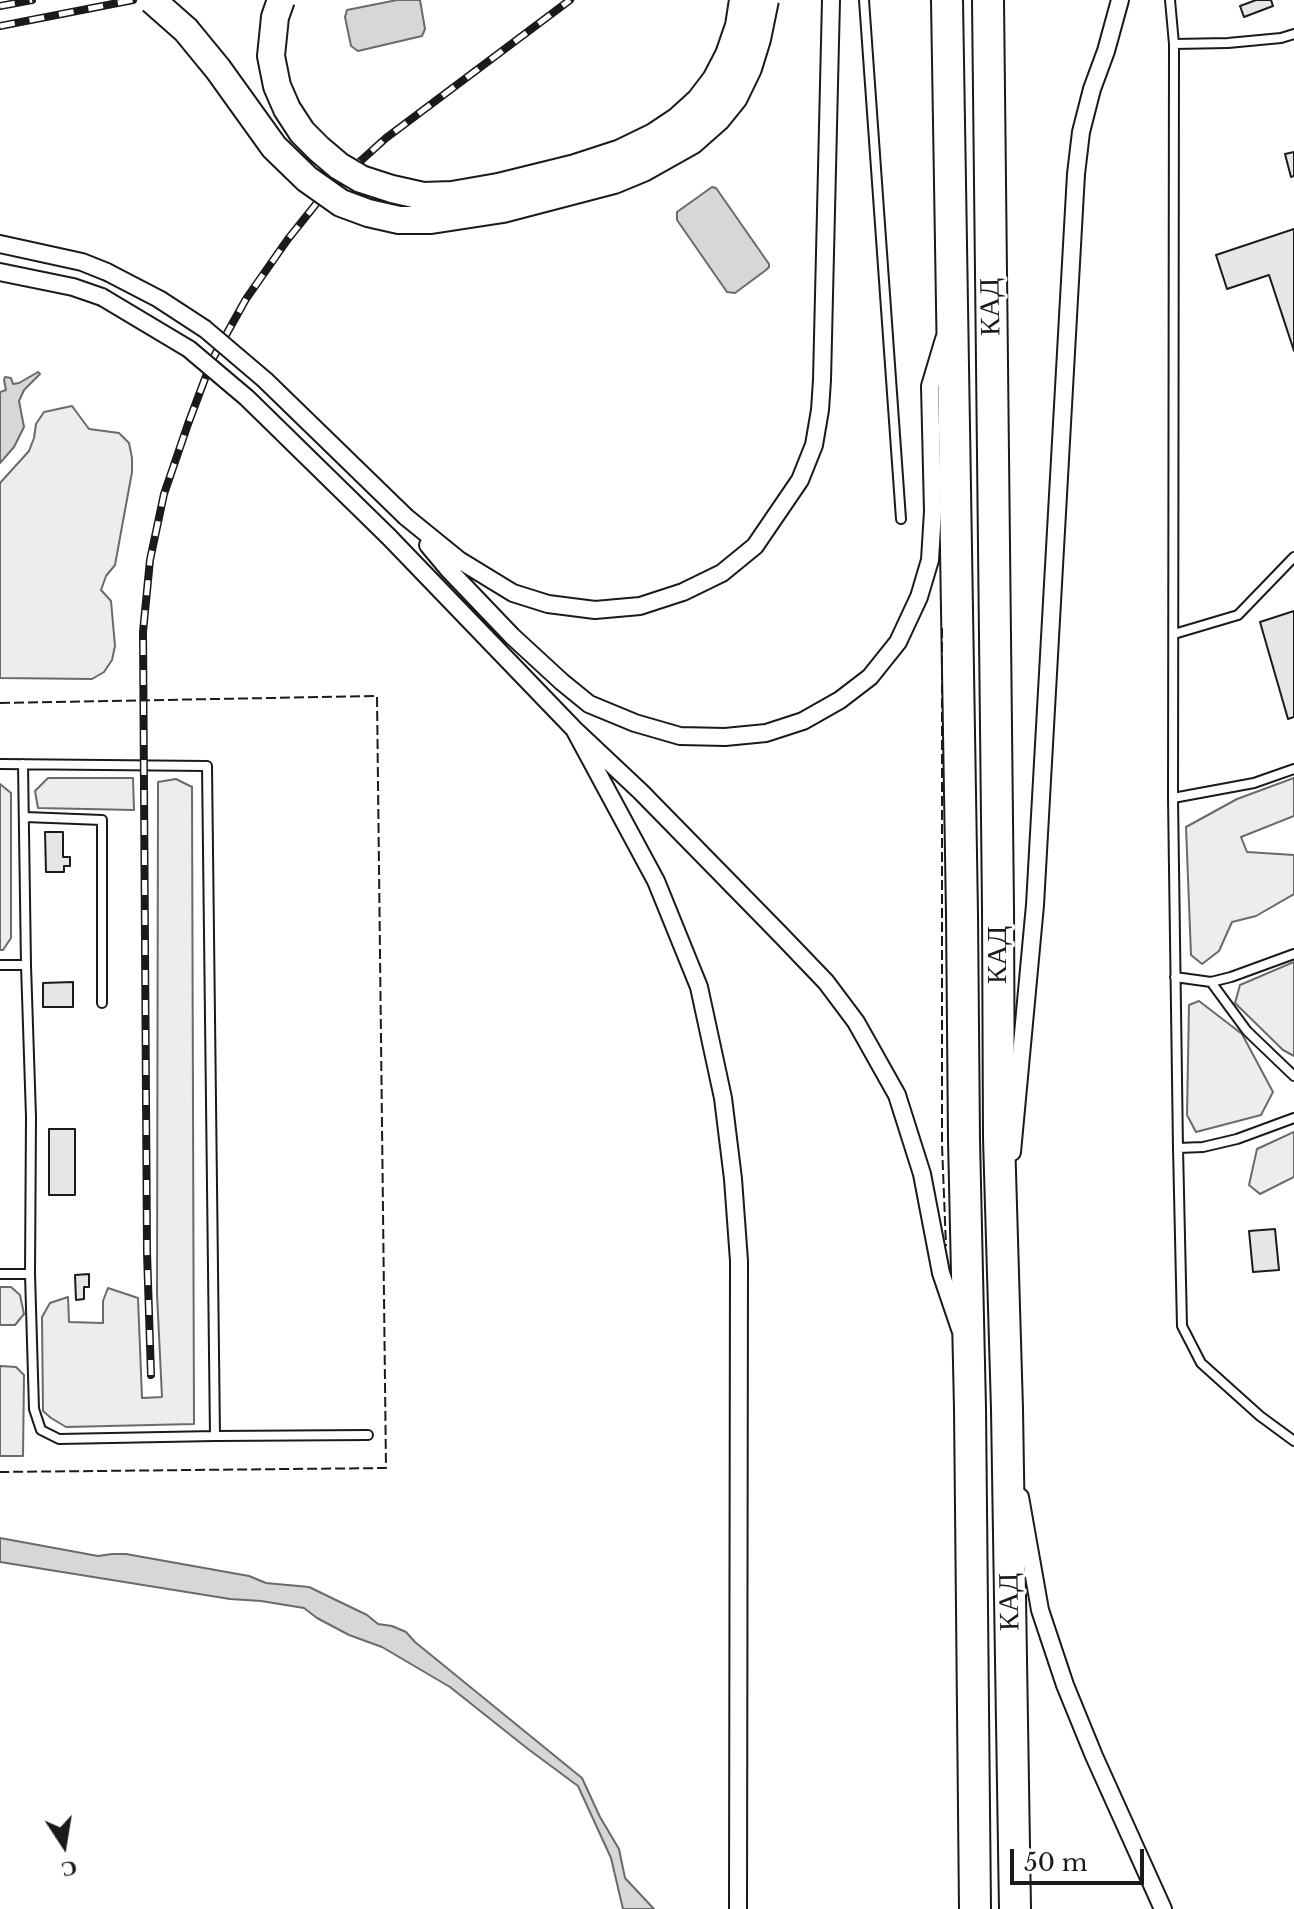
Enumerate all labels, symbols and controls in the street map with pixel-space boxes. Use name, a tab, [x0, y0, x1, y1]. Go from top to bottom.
street label: КАД	[974, 278, 1008, 336]
street label: КАД	[981, 926, 1015, 984]
street label: КАД	[993, 1573, 1027, 1631]
north arrow	[24, 1805, 104, 1885]
scale bar	[1014, 1833, 1148, 1883]
text: 50 m	[1024, 1848, 1087, 1877]
text: С	[59, 1854, 80, 1884]

